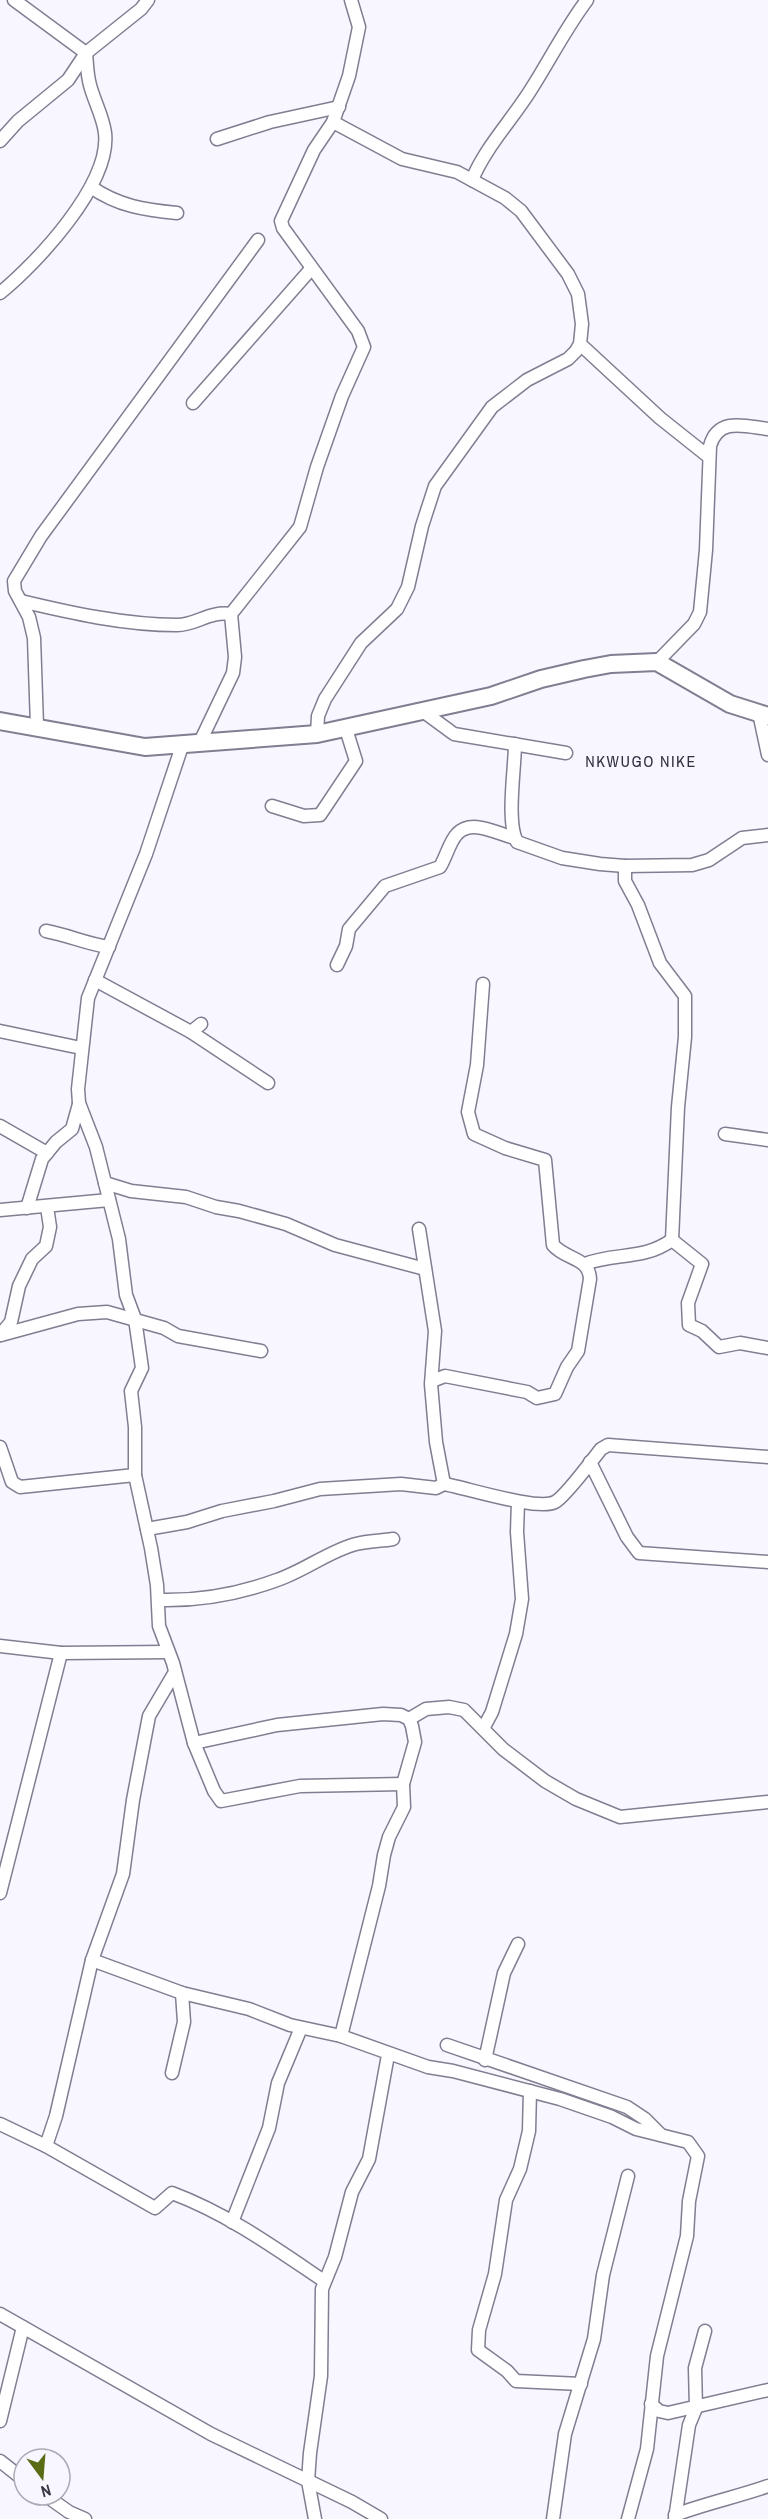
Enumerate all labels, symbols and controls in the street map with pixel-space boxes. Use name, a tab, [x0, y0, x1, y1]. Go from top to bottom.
district label: NKWUGO NIKE	[585, 750, 697, 772]
north arrow	[12, 2447, 72, 2507]
text: N	[39, 2480, 54, 2503]

